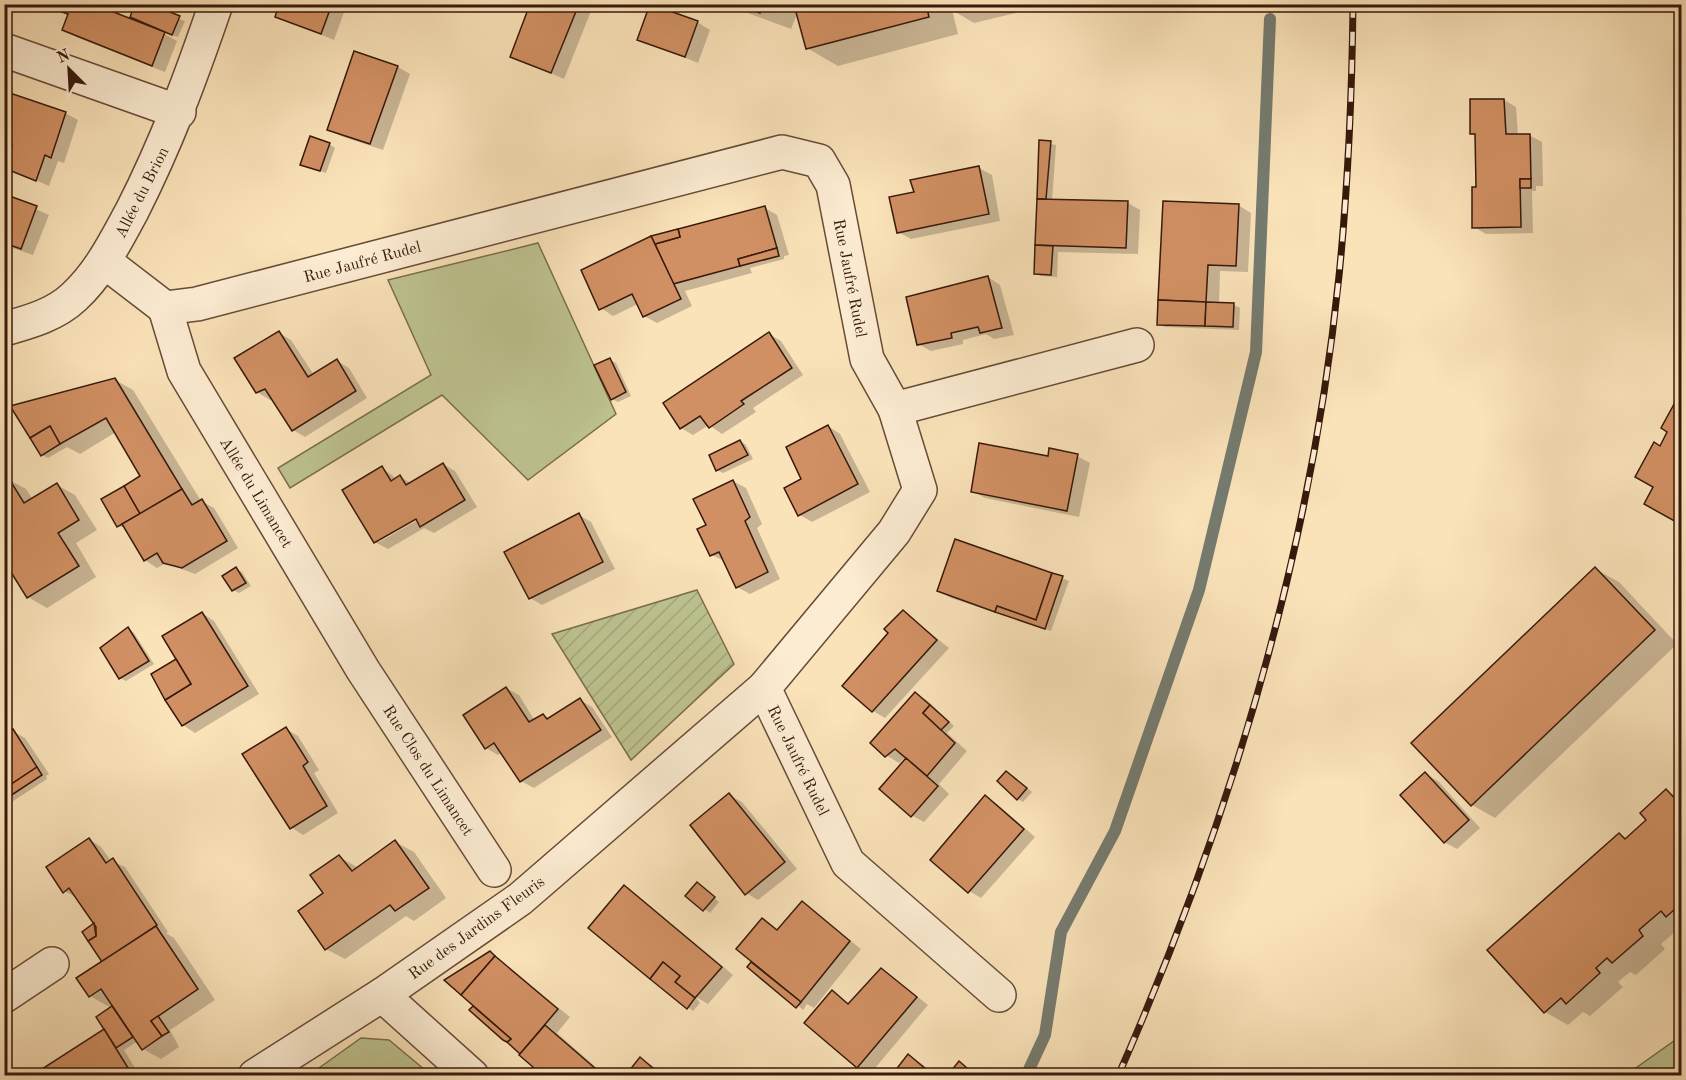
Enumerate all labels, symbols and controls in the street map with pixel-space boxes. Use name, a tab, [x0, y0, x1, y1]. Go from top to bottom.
north arrow	[39, 39, 99, 99]
text: N	[55, 47, 73, 67]
street label: Allée du Brion	[113, 144, 173, 241]
street label: Rue Jaufré Rudel	[830, 218, 868, 339]
street label: Rue Jaufré Rudel	[302, 240, 423, 286]
street label: Allée du Limancet	[216, 435, 295, 551]
street label: Rue Clos du Limancet	[379, 703, 476, 839]
street label: Rue Jaufré Rudel	[764, 703, 831, 819]
street label: Rue des Jardins Fleuris	[406, 874, 548, 983]

